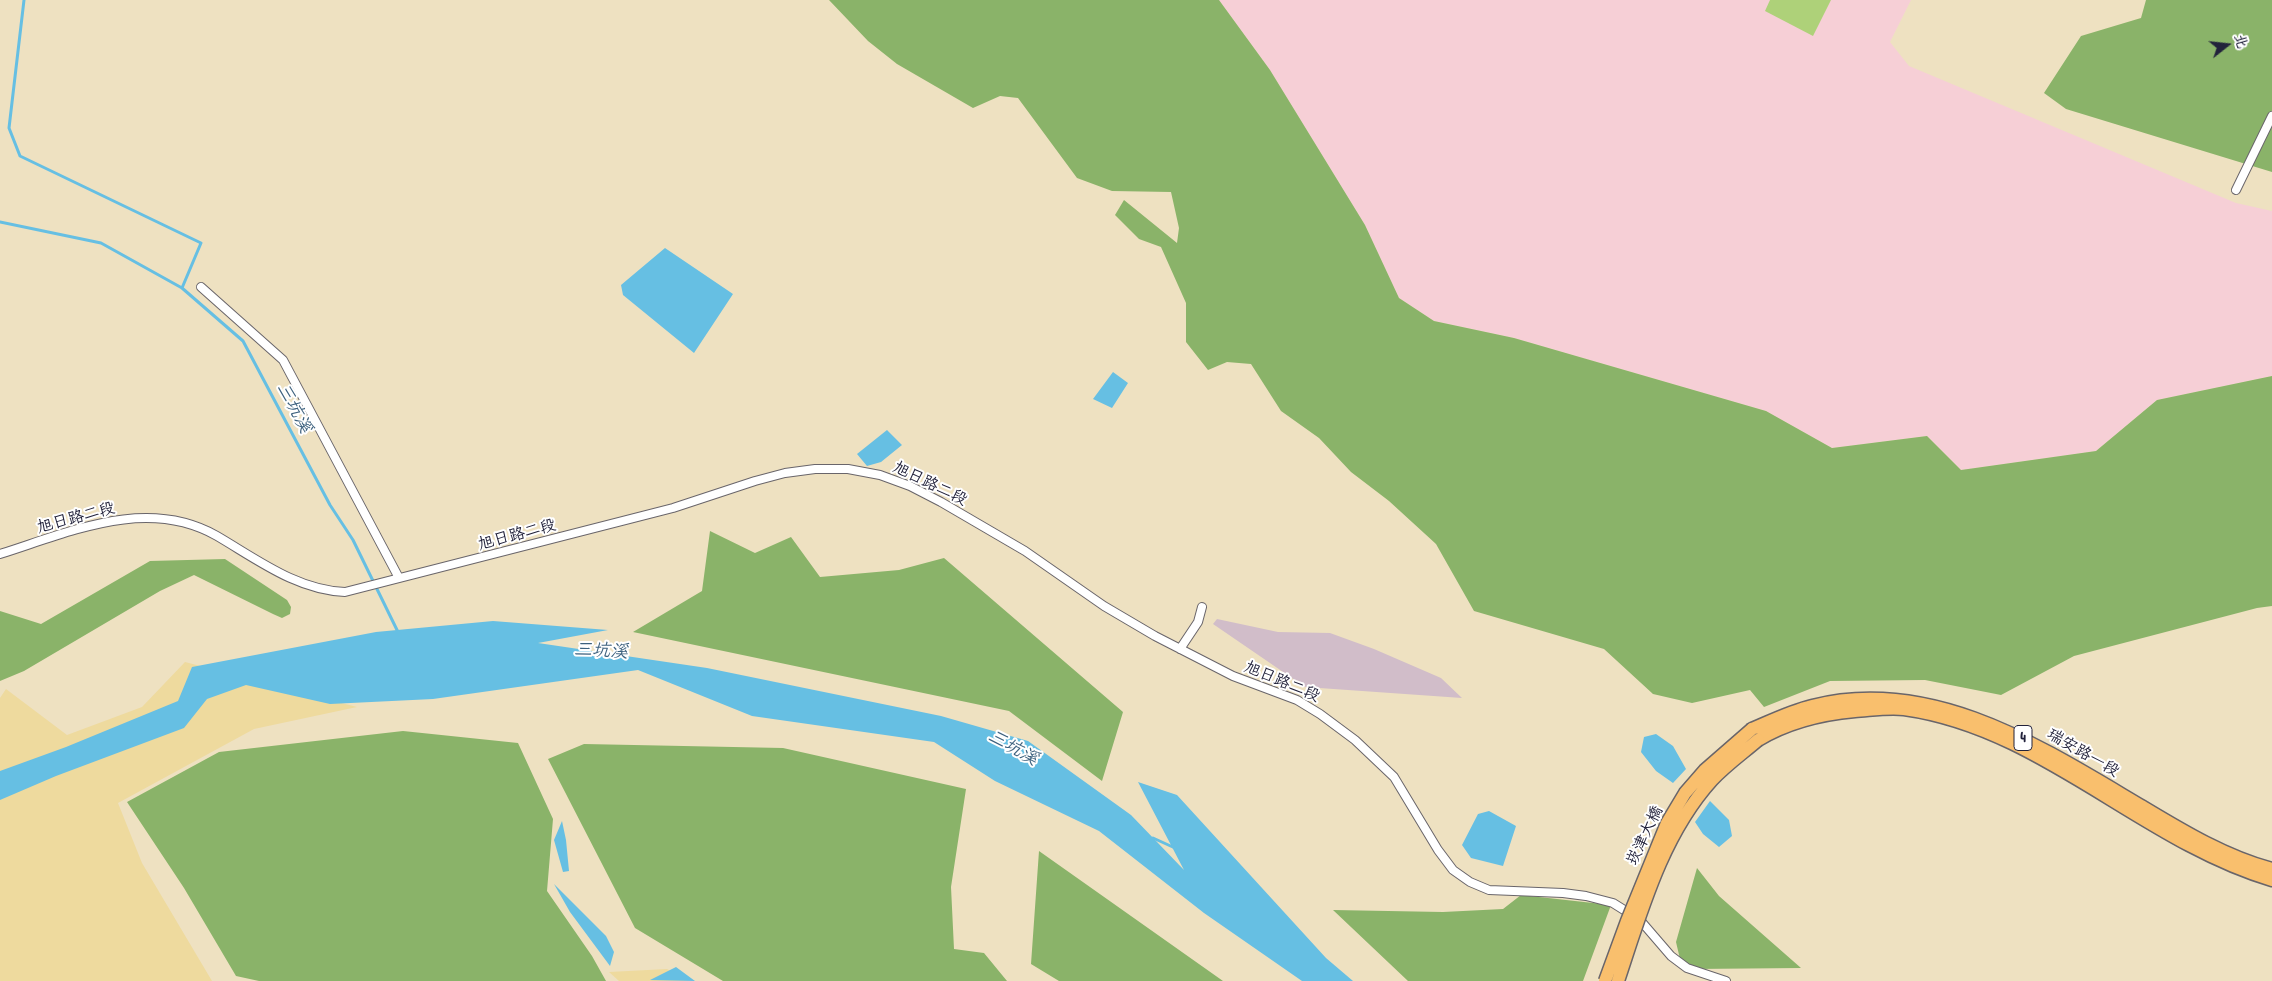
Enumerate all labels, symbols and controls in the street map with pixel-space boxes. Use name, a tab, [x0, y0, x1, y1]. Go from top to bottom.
north arrow	[2202, 20, 2252, 70]
text: 北	[2231, 31, 2253, 50]
water label: 三坑溪	[272, 379, 316, 437]
street label: 旭日路二段	[890, 458, 970, 510]
street label: 旭日路二段	[35, 498, 117, 538]
street label: 旭日路二段	[476, 515, 558, 555]
water label: 三坑溪	[573, 639, 629, 663]
street label: 旭日路二段	[1241, 658, 1323, 706]
water label: 三坑溪	[984, 725, 1042, 771]
street label: 瑞安路一段	[2044, 725, 2122, 781]
road number: 4	[2014, 726, 2032, 750]
street label: 崁津大橋	[1623, 803, 1667, 869]

